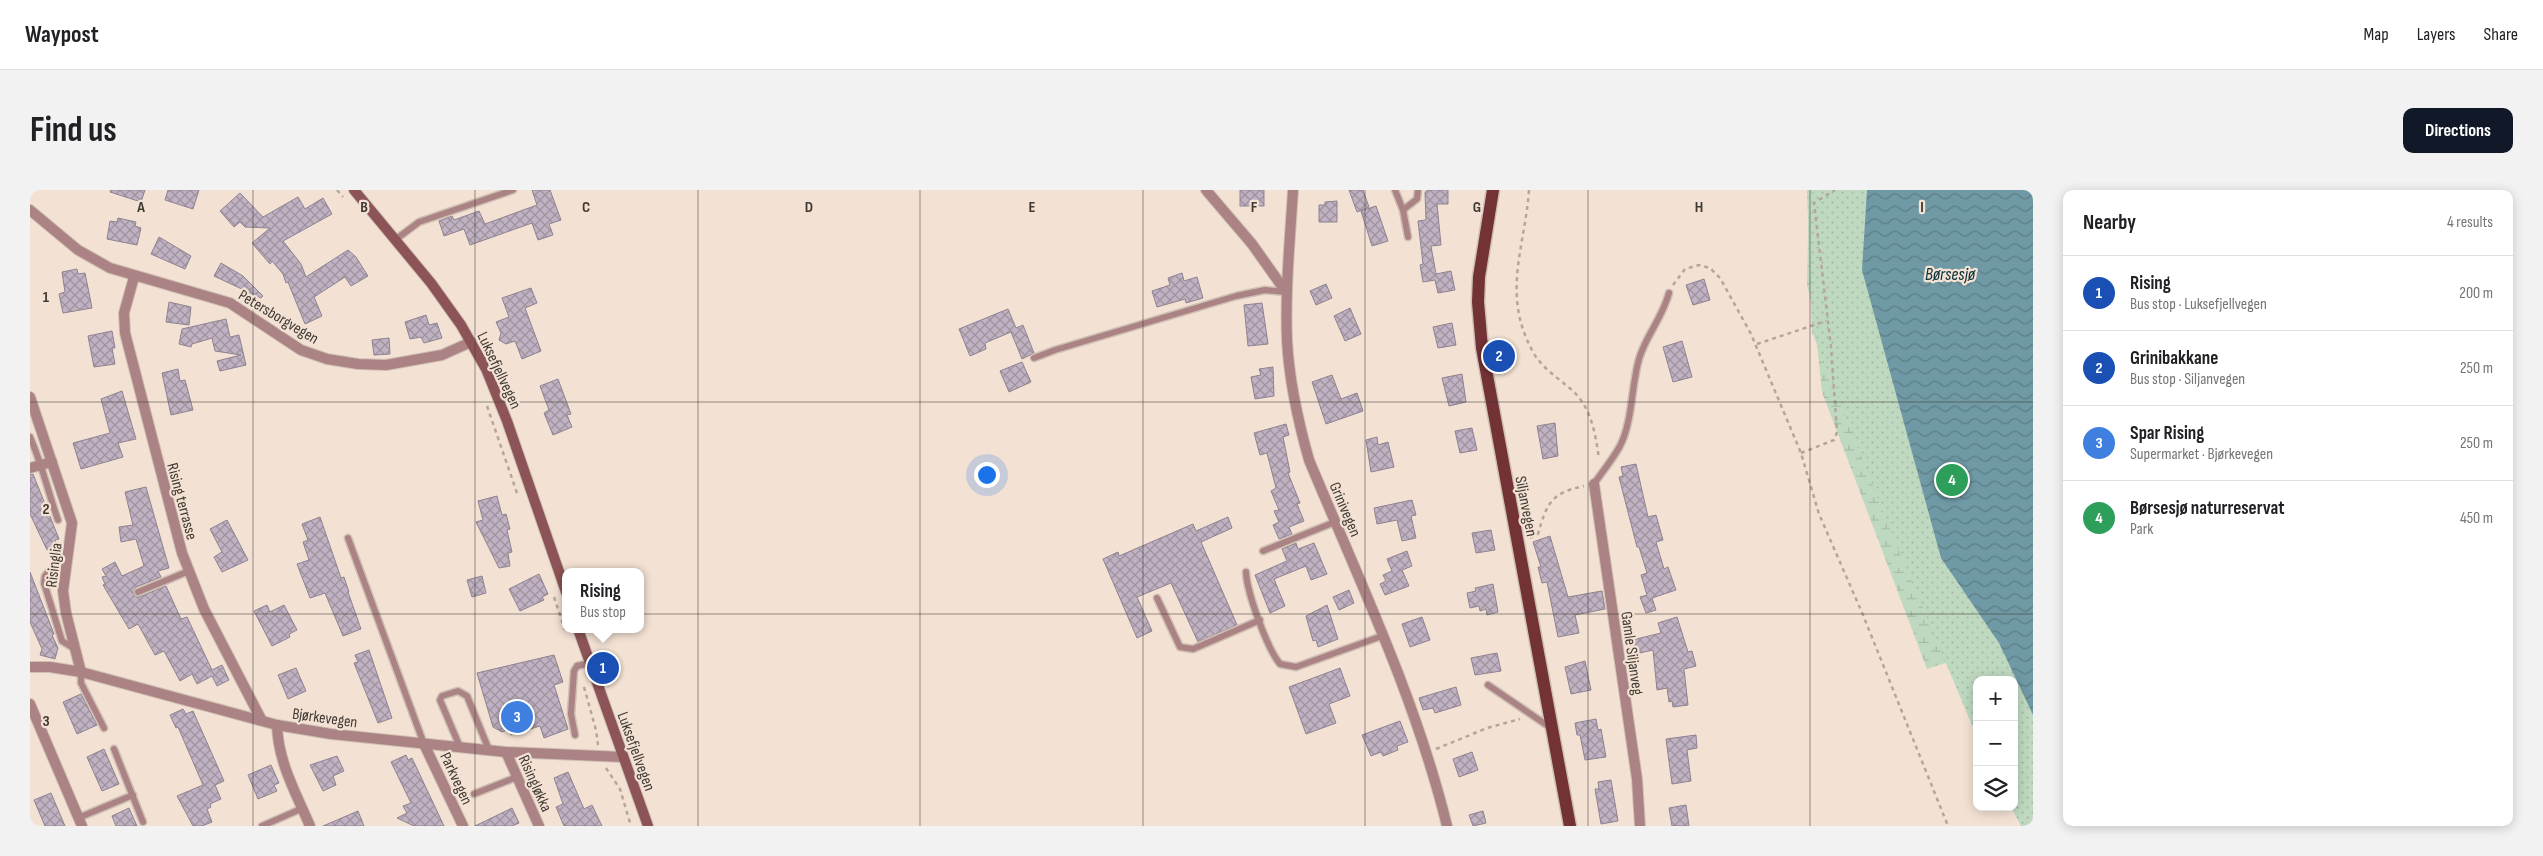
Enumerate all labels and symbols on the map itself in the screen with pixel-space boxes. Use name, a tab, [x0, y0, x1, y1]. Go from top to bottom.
text: A	[136, 198, 145, 217]
text: B	[360, 198, 368, 217]
text: C	[582, 198, 590, 217]
text: D	[805, 198, 813, 217]
text: E	[1029, 198, 1036, 217]
text: F	[1251, 198, 1258, 217]
text: G	[1473, 198, 1481, 217]
text: H	[1695, 198, 1703, 217]
text: I	[1920, 198, 1924, 217]
water label: Børsesjø	[1925, 264, 1977, 285]
street label: Petersborgvegen	[235, 286, 322, 349]
text: 1	[43, 288, 50, 307]
street label: Luksefjellvegen	[473, 329, 525, 412]
pin: 2	[1483, 337, 1515, 375]
street label: Rising terrasse	[162, 461, 201, 542]
pin: 4	[1936, 461, 1968, 499]
your location	[974, 462, 1000, 488]
street label: Siljanvegen	[1510, 475, 1541, 538]
street label: Grinivegen	[1325, 479, 1365, 540]
text: 2	[42, 500, 50, 519]
street label: Risinglia	[42, 542, 67, 589]
street label: Gamle Siljanveg	[1616, 610, 1647, 696]
pin: 1	[587, 649, 619, 687]
pin: 3	[501, 698, 533, 736]
street label: Bjørkevegen	[291, 705, 359, 732]
street label: Luksefjellvegen	[613, 709, 659, 794]
text: 3	[42, 712, 50, 731]
street label: Parkvegen	[435, 749, 476, 808]
street label: Risingløkka	[514, 752, 556, 815]

